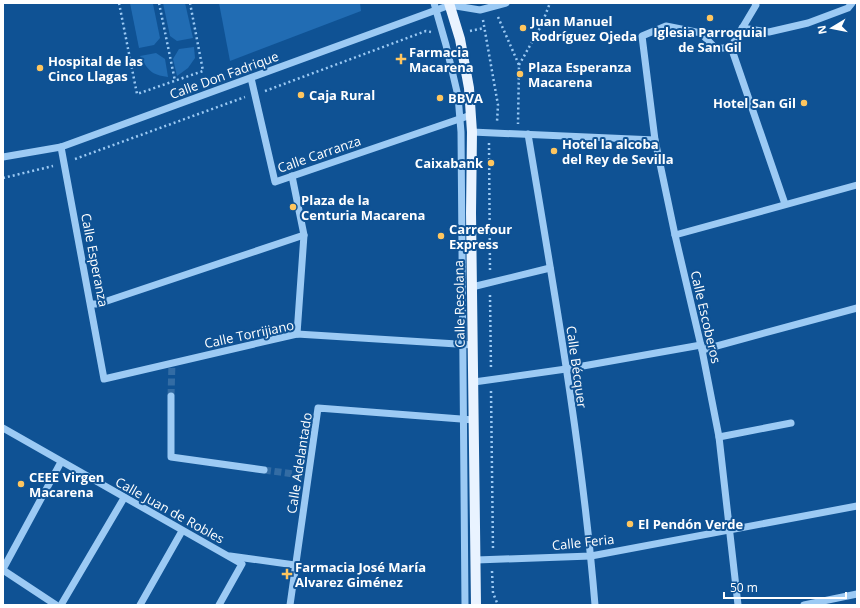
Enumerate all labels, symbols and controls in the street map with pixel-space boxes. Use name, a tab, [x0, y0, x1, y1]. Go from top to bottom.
north arrow	[812, 8, 852, 48]
place label: Juan Manuel Rodríguez Ojeda	[530, 12, 637, 45]
marker: Iglesia Parroquial de San Gil	[705, 13, 715, 23]
marker: Juan Manuel Rodríguez Ojeda	[518, 23, 528, 33]
place label: Iglesia Parroquial de San Gil	[653, 23, 767, 56]
text: N	[813, 24, 830, 36]
place label: Farmacia Macarena	[409, 43, 474, 76]
street label: Calle Don Fadrique	[167, 47, 281, 103]
place label: Hospital de las Cinco Llagas	[48, 52, 143, 85]
marker: Farmacia Macarena	[396, 54, 406, 64]
place label: Plaza Esperanza Macarena	[528, 58, 632, 91]
marker: Hospital de las Cinco Llagas	[35, 63, 45, 73]
marker: Plaza Esperanza Macarena	[515, 69, 525, 79]
place label: Caja Rural	[309, 86, 375, 104]
place label: BBVA	[448, 89, 483, 107]
marker: Caja Rural	[296, 90, 306, 100]
marker: BBVA	[435, 93, 445, 103]
place label: Hotel San Gil	[713, 94, 796, 112]
marker: Hotel San Gil	[799, 98, 809, 108]
street label: Calle Carranza	[275, 131, 363, 177]
place label: Hotel la alcoba del Rey de Sevilla	[562, 135, 674, 168]
marker: Hotel la alcoba del Rey de Sevilla	[549, 146, 559, 156]
place label: Caixabank	[415, 154, 484, 172]
marker: Caixabank	[486, 158, 496, 168]
place label: Plaza de la Centuria Macarena	[301, 191, 425, 224]
marker: Plaza de la Centuria Macarena	[288, 202, 298, 212]
street label: Calle Esperanza	[77, 212, 113, 308]
place label: Carrefour Express	[449, 220, 512, 253]
marker: Carrefour Express	[436, 231, 446, 241]
street label: Calle Resolana	[449, 260, 469, 348]
street label: Calle Escoberos	[687, 269, 725, 365]
street label: Calle Torrijiano	[203, 316, 296, 352]
street label: Calle Bécquer	[562, 325, 592, 410]
street label: Calle Adelantado	[282, 411, 316, 515]
place label: CEEE Virgen Macarena	[29, 468, 104, 501]
street label: Calle Juan de Robles	[112, 473, 228, 547]
marker: CEEE Virgen Macarena	[16, 479, 26, 489]
place label: El Pendón Verde	[638, 515, 743, 533]
marker: El Pendón Verde	[625, 519, 635, 529]
street label: Calle Feria	[551, 530, 615, 554]
place label: Farmacia José María Alvarez Giménez	[295, 558, 426, 591]
marker: Farmacia José María Alvarez Giménez	[282, 569, 292, 579]
scale bar	[724, 574, 846, 600]
text: 50 m	[730, 579, 758, 596]

